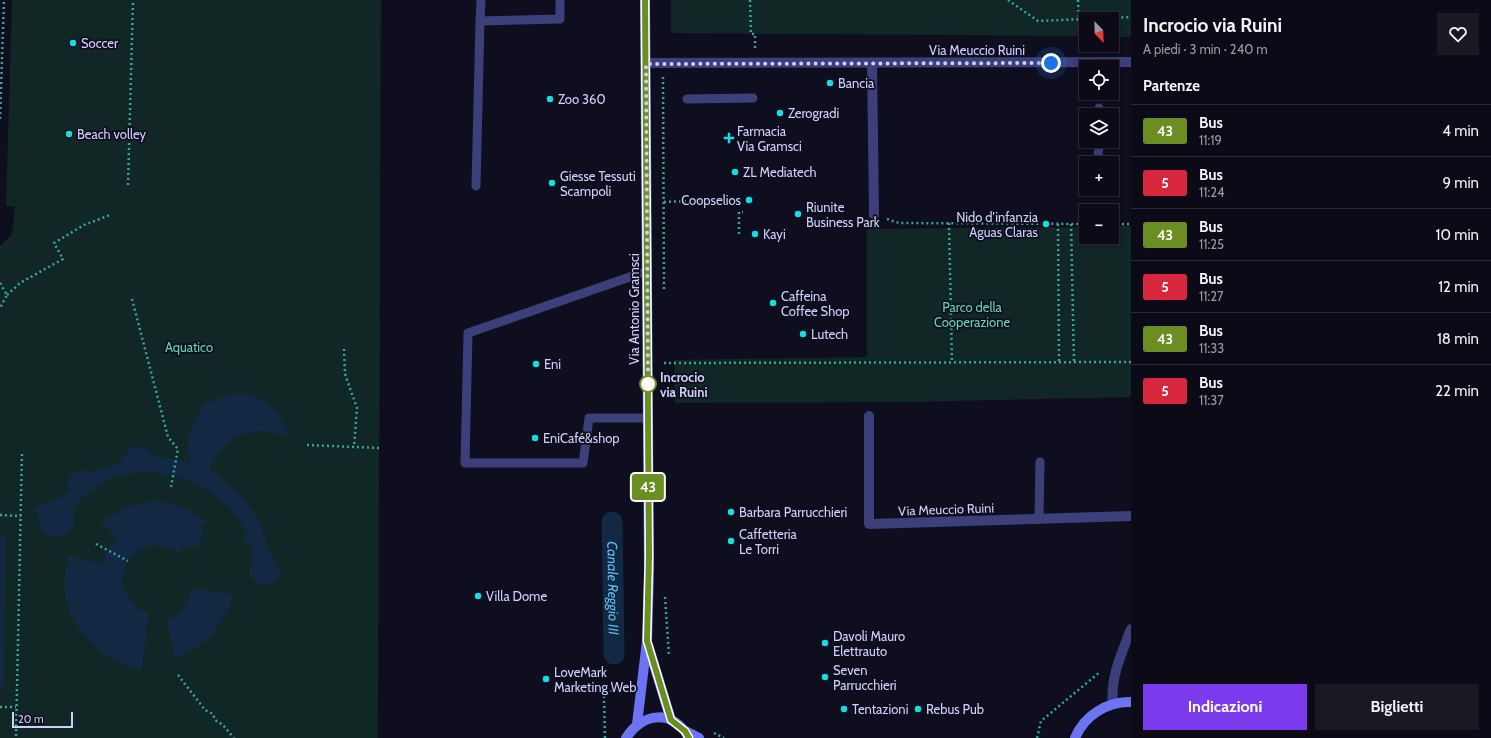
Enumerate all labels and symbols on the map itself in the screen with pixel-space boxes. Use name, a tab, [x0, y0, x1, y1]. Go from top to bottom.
north arrow	[1079, 12, 1119, 52]
place label: Soccer	[81, 35, 119, 51]
marker: Soccer	[68, 38, 78, 48]
street label: Via Meuccio Ruini	[929, 42, 1025, 58]
your location	[1041, 53, 1061, 73]
place label: Bancia	[838, 75, 875, 91]
marker: Bancia	[825, 78, 835, 88]
place label: Zoo 360	[558, 91, 605, 107]
marker: Zoo 360	[545, 94, 555, 104]
place label: Zerogradi	[788, 105, 839, 121]
marker: Zerogradi	[775, 108, 785, 118]
place label: Farmacia Via Gramsci	[737, 123, 802, 154]
place label: Beach volley	[77, 126, 147, 142]
marker: Beach volley	[64, 129, 74, 139]
marker: Farmacia Via Gramsci	[724, 133, 734, 143]
place label: ZL Mediatech	[743, 164, 817, 180]
marker: ZL Mediatech	[730, 167, 740, 177]
place label: Giesse Tessuti Scampoli	[560, 168, 636, 199]
marker: Giesse Tessuti Scampoli	[547, 178, 557, 188]
place label: Coopselios	[681, 192, 742, 208]
marker: Coopselios	[744, 195, 754, 205]
place label: Riunite Business Park	[806, 199, 880, 230]
marker: Riunite Business Park	[793, 209, 803, 219]
place label: Nido d'infanzia Aguas Claras	[956, 209, 1039, 240]
marker: Nido d'infanzia Aguas Claras	[1041, 219, 1051, 229]
place label: Kayi	[763, 226, 786, 242]
marker: Kayi	[750, 229, 760, 239]
street label: Via Antonio Gramsci	[626, 253, 642, 365]
place label: Caffeina Coffee Shop	[781, 288, 850, 319]
marker: Caffeina Coffee Shop	[768, 298, 778, 308]
park label: Parco della Cooperazione	[934, 299, 1010, 330]
place label: Lutech	[811, 326, 848, 342]
marker: Lutech	[798, 329, 808, 339]
park label: Aquatico	[165, 339, 213, 355]
place label: Eni	[544, 356, 561, 372]
marker: Eni	[531, 359, 541, 369]
place label: Incrocio via Ruini	[660, 369, 708, 400]
marker: Incrocio via Ruini	[639, 375, 657, 393]
place label: EniCafé&shop	[543, 430, 620, 446]
marker: EniCafé&shop	[530, 433, 540, 443]
line badge: 43	[630, 474, 666, 500]
street label: Via Meuccio Ruini	[898, 499, 994, 519]
place label: Barbara Parrucchieri	[739, 504, 847, 520]
marker: Barbara Parrucchieri	[726, 507, 736, 517]
place label: Caffetteria Le Torri	[739, 526, 798, 557]
marker: Caffetteria Le Torri	[726, 536, 736, 546]
water label: Canale Reggio III	[603, 541, 623, 635]
place label: Villa Dome	[486, 588, 547, 604]
marker: Villa Dome	[473, 591, 483, 601]
place label: Davoli Mauro Elettrauto	[833, 628, 905, 659]
marker: Davoli Mauro Elettrauto	[820, 638, 830, 648]
place label: Seven Parrucchieri	[833, 662, 897, 693]
place label: LoveMark Marketing Web	[554, 664, 637, 695]
marker: Seven Parrucchieri	[820, 672, 830, 682]
marker: LoveMark Marketing Web	[541, 674, 551, 684]
place label: Tentazioni	[852, 701, 908, 717]
place label: Rebus Pub	[926, 701, 984, 717]
marker: Tentazioni	[839, 704, 849, 714]
marker: Rebus Pub	[913, 704, 923, 714]
scale bar	[12, 710, 73, 729]

